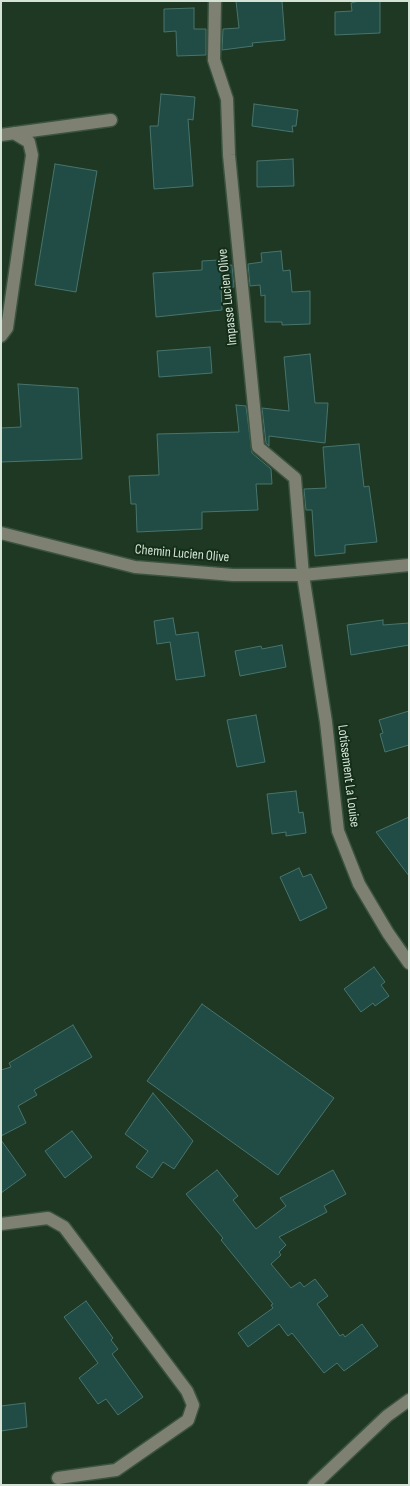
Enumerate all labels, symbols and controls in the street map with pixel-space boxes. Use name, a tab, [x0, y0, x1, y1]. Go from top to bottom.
street label: Impasse Lucien Olive	[215, 248, 241, 346]
street label: Chemin Lucien Olive	[134, 542, 230, 566]
street label: Lotissement La Louise	[333, 724, 363, 828]

